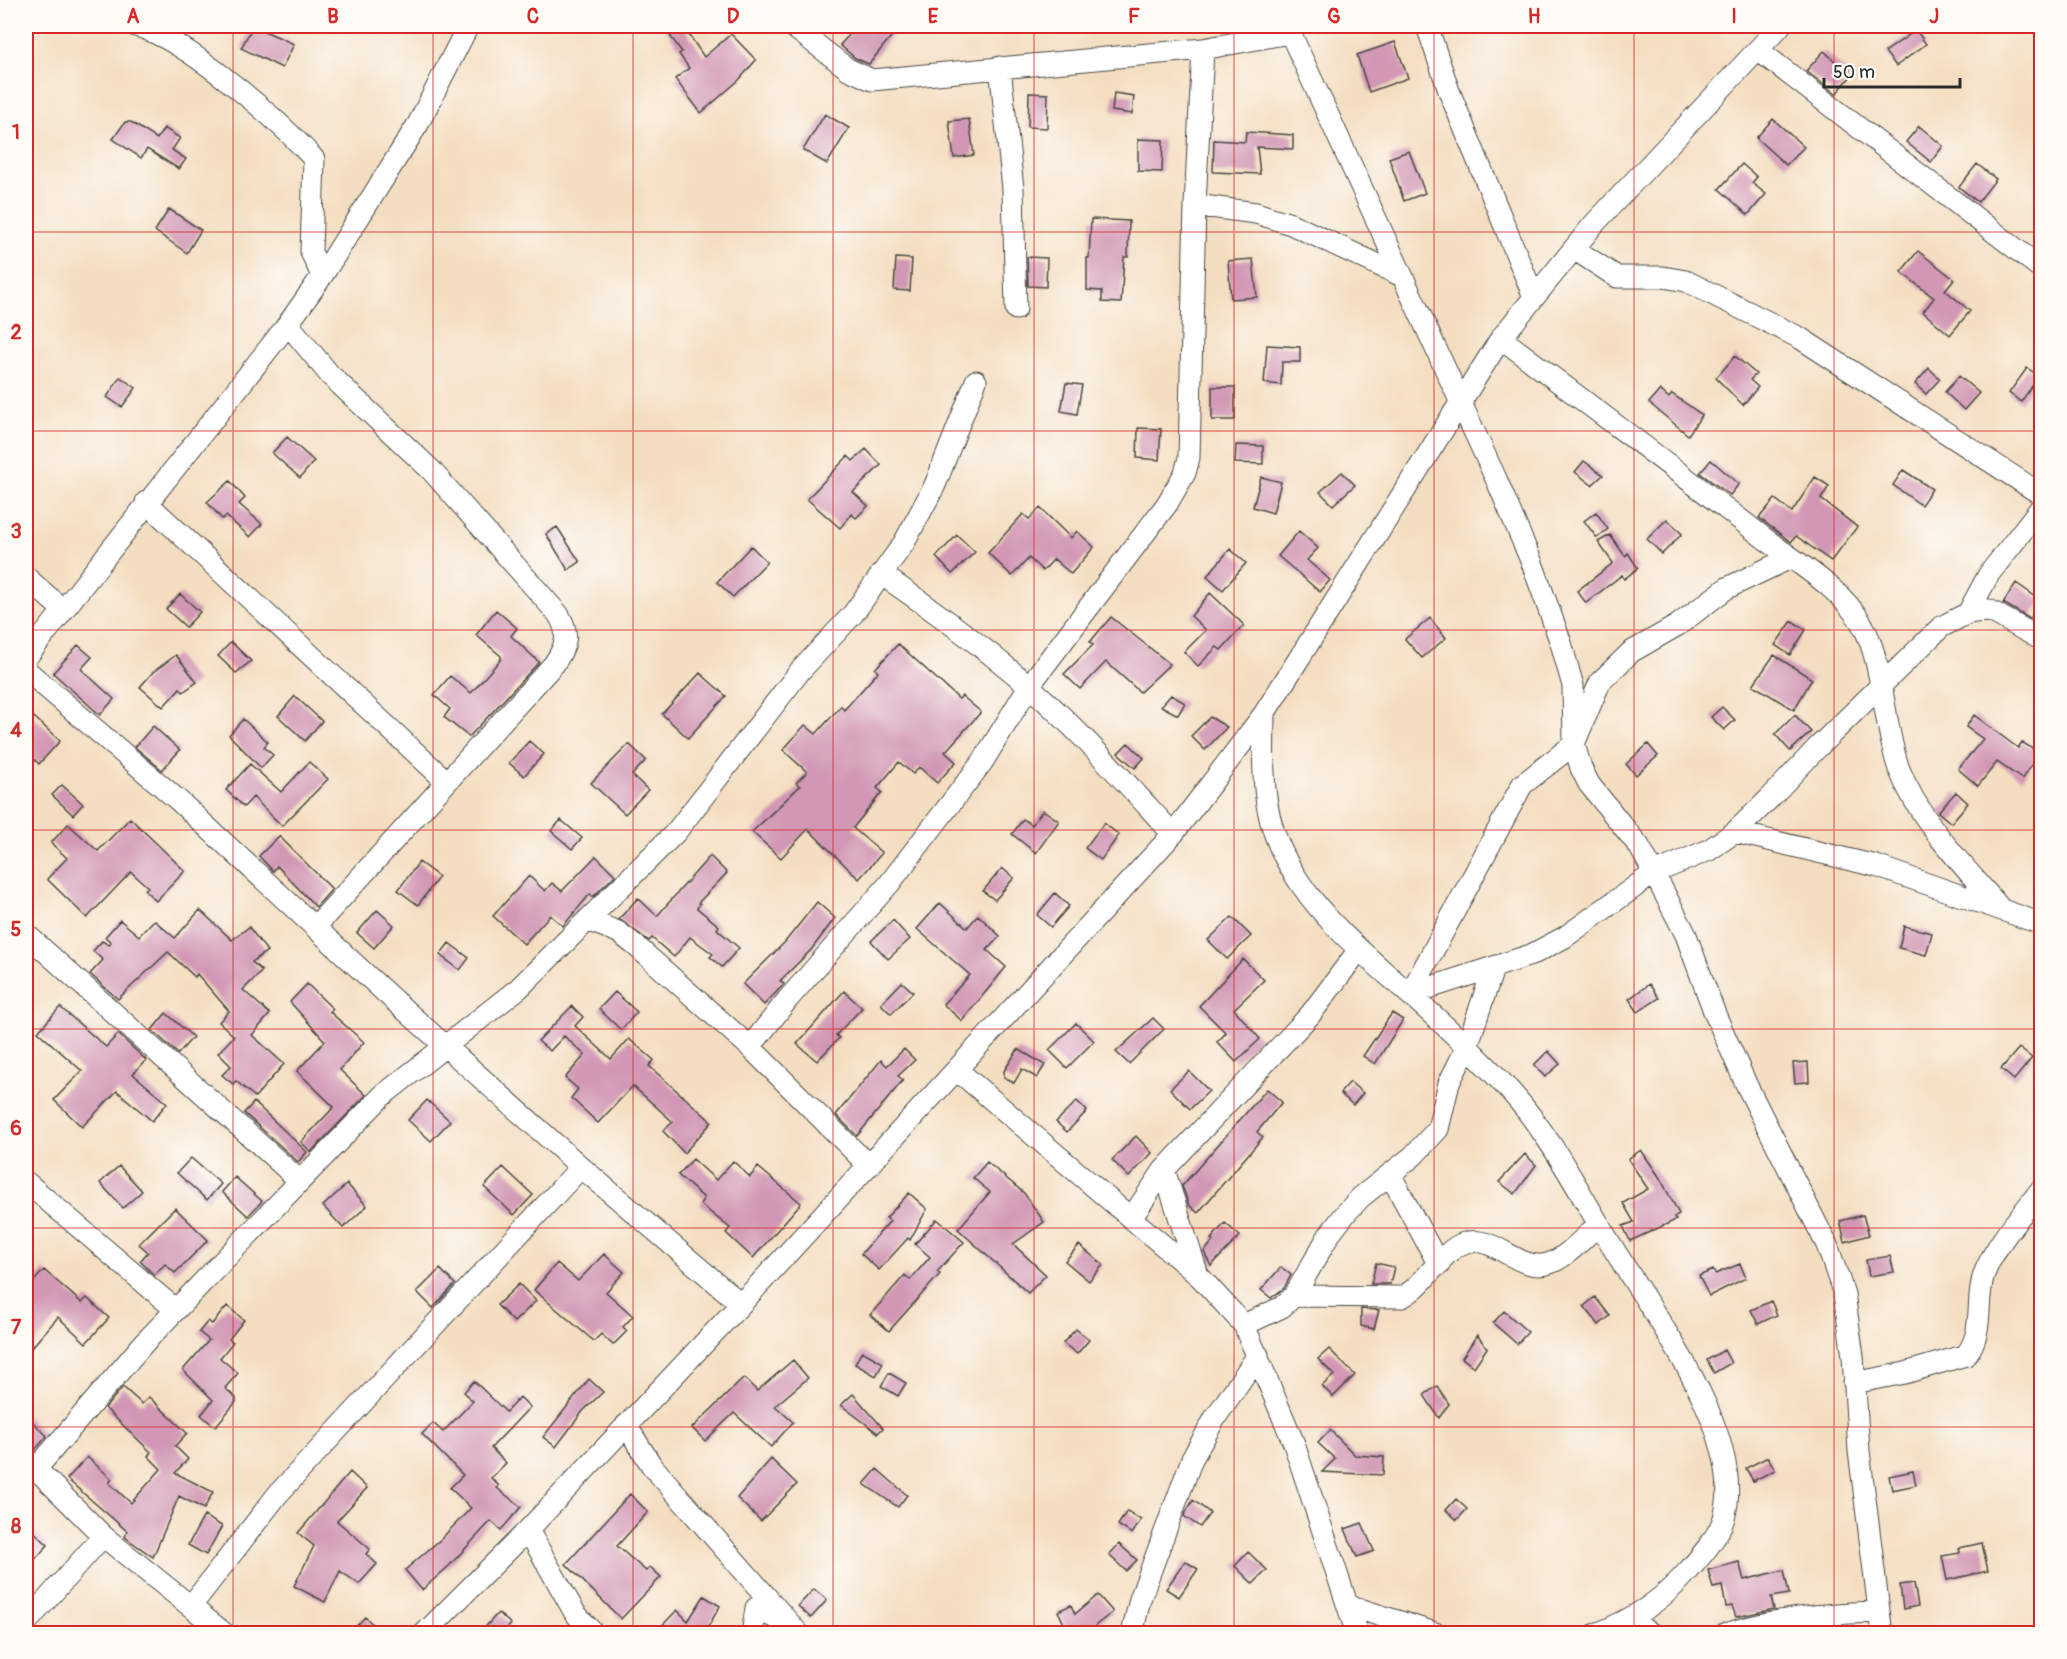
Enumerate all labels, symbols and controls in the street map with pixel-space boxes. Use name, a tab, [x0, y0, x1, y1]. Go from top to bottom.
text: A	[127, 4, 140, 29]
text: B	[327, 4, 339, 29]
text: C	[527, 4, 539, 29]
text: D	[727, 4, 740, 29]
text: E	[928, 4, 939, 29]
text: F	[1128, 4, 1140, 29]
text: G	[1327, 4, 1341, 29]
text: H	[1528, 4, 1541, 29]
text: I	[1731, 4, 1737, 29]
text: J	[1929, 4, 1939, 29]
scale bar	[1824, 51, 1960, 89]
text: 50 m	[1833, 61, 1875, 84]
text: 1	[12, 120, 20, 145]
text: 2	[10, 320, 22, 345]
text: 3	[10, 519, 22, 544]
text: 4	[10, 718, 22, 743]
text: 5	[11, 917, 22, 942]
text: 6	[10, 1116, 22, 1141]
text: 7	[11, 1315, 22, 1340]
text: 8	[11, 1514, 21, 1539]

